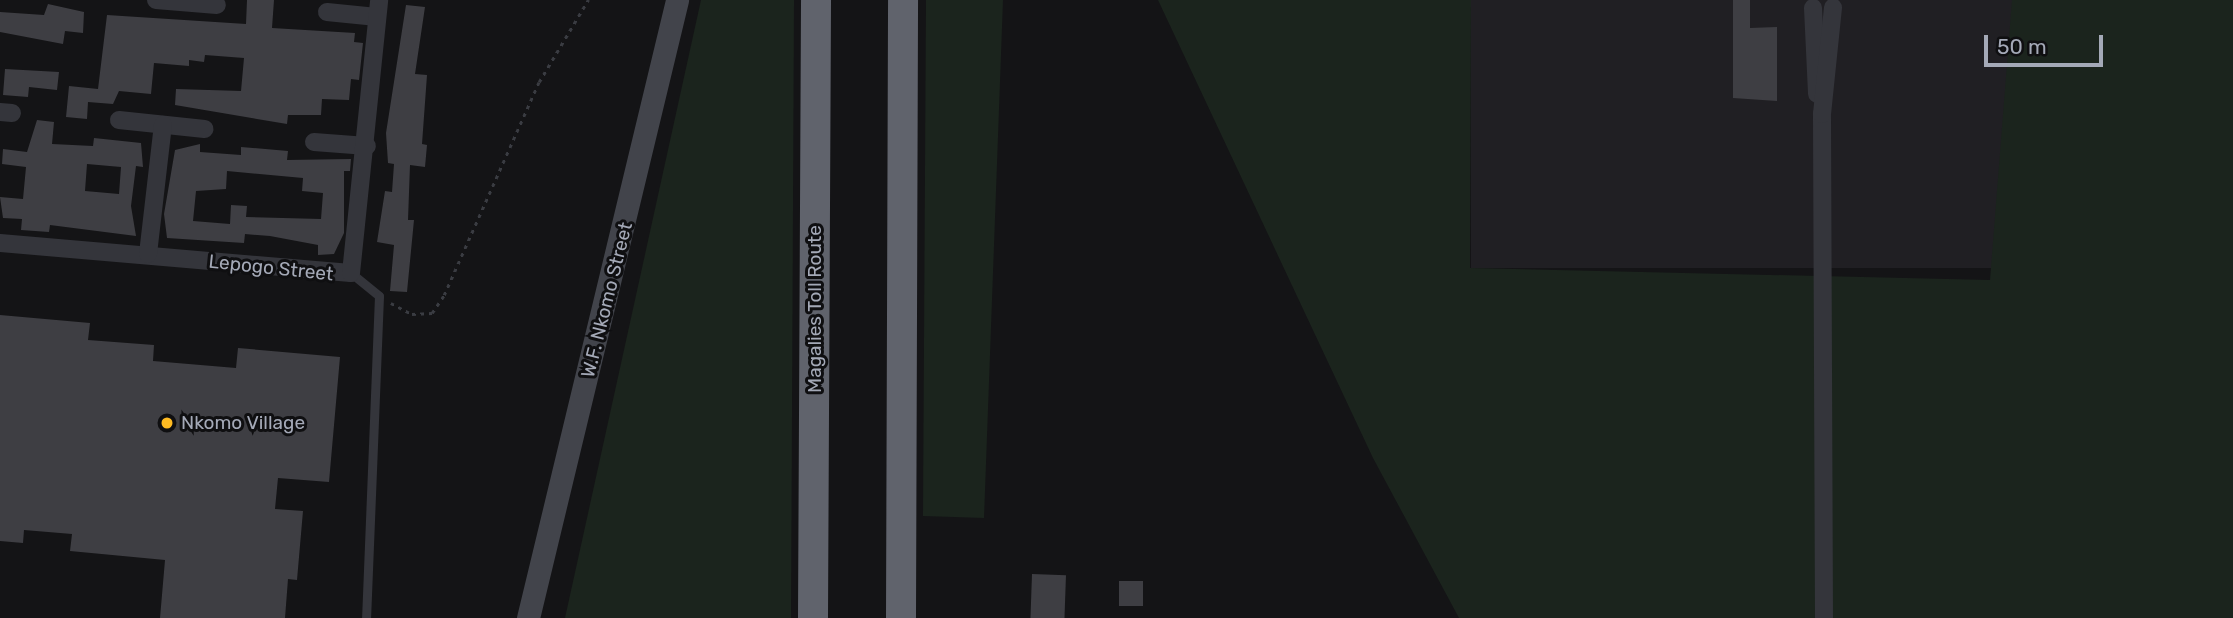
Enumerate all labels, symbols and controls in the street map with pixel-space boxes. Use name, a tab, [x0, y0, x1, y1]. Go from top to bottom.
scale bar	[1988, 21, 2107, 65]
text: 50 m	[1997, 34, 2047, 59]
street label: W.F. Nkomo Street	[577, 220, 637, 380]
street label: Magalies Toll Route	[804, 225, 826, 393]
street label: Lepogo Street	[208, 250, 334, 286]
place label: Nkomo Village	[181, 412, 306, 434]
marker: Nkomo Village	[159, 415, 175, 431]

